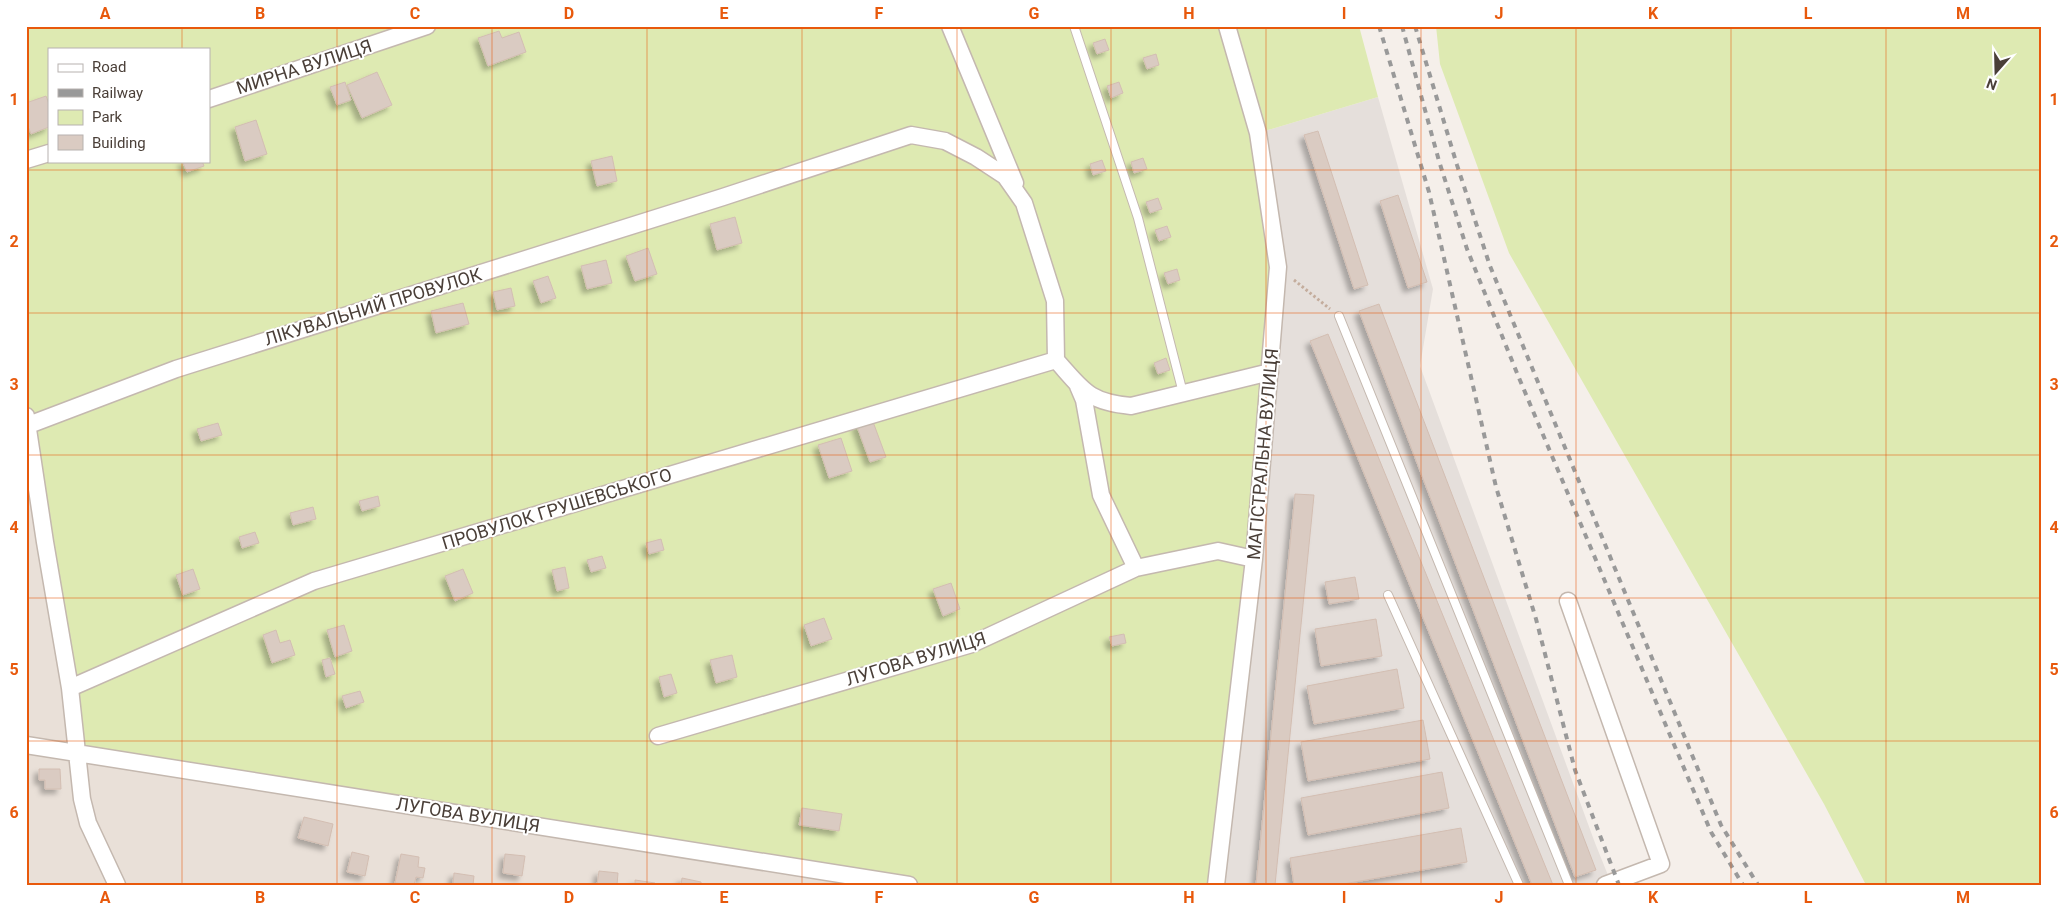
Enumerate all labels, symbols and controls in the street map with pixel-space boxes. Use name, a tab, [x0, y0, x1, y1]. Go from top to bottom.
text: A	[100, 4, 111, 23]
text: B	[255, 4, 265, 23]
text: C	[410, 4, 420, 23]
text: D	[564, 4, 574, 23]
text: E	[720, 4, 729, 23]
text: F	[875, 4, 884, 23]
text: G	[1029, 4, 1040, 23]
text: H	[1183, 4, 1195, 23]
text: I	[1342, 4, 1346, 23]
text: J	[1495, 4, 1503, 23]
text: K	[1648, 4, 1659, 23]
text: L	[1804, 4, 1813, 23]
text: M	[1956, 4, 1970, 23]
street label: МИРНА ВУЛИЦЯ	[233, 35, 374, 98]
legend	[48, 48, 210, 162]
north arrow	[1970, 48, 2020, 98]
text: Road	[92, 58, 126, 76]
text: N	[1984, 75, 1999, 93]
text: Railway	[92, 84, 143, 102]
text: 1	[9, 90, 19, 109]
text: 1	[2049, 90, 2059, 109]
text: Park	[92, 108, 123, 126]
text: Building	[92, 134, 146, 152]
text: 2	[9, 232, 19, 251]
text: 2	[2049, 232, 2059, 251]
street label: ЛІКУВАЛЬНИЙ ПРОВУЛОК	[262, 263, 484, 350]
street label: МАГІСТРАЛЬНА ВУЛИЦЯ	[1243, 347, 1282, 561]
text: 3	[9, 375, 19, 394]
text: 3	[2049, 375, 2059, 394]
street label: ПРОВУЛОК ГРУШЕВСЬКОГО	[439, 464, 674, 554]
text: 4	[9, 518, 19, 537]
text: 4	[2049, 518, 2059, 537]
street label: ЛУГОВА ВУЛИЦЯ	[843, 627, 988, 690]
text: 5	[9, 660, 19, 679]
text: 5	[2049, 660, 2059, 679]
street label: ЛУГОВА ВУЛИЦЯ	[395, 793, 542, 836]
text: 6	[9, 803, 19, 822]
text: 6	[2049, 803, 2059, 822]
text: A	[100, 888, 111, 907]
text: B	[255, 888, 265, 907]
text: C	[410, 888, 420, 907]
text: D	[564, 888, 574, 907]
text: E	[720, 888, 729, 907]
text: F	[875, 888, 884, 907]
text: G	[1029, 888, 1040, 907]
text: H	[1183, 888, 1195, 907]
text: I	[1342, 888, 1346, 907]
text: J	[1495, 888, 1503, 907]
text: K	[1648, 888, 1659, 907]
text: L	[1804, 888, 1813, 907]
text: M	[1956, 888, 1970, 907]

